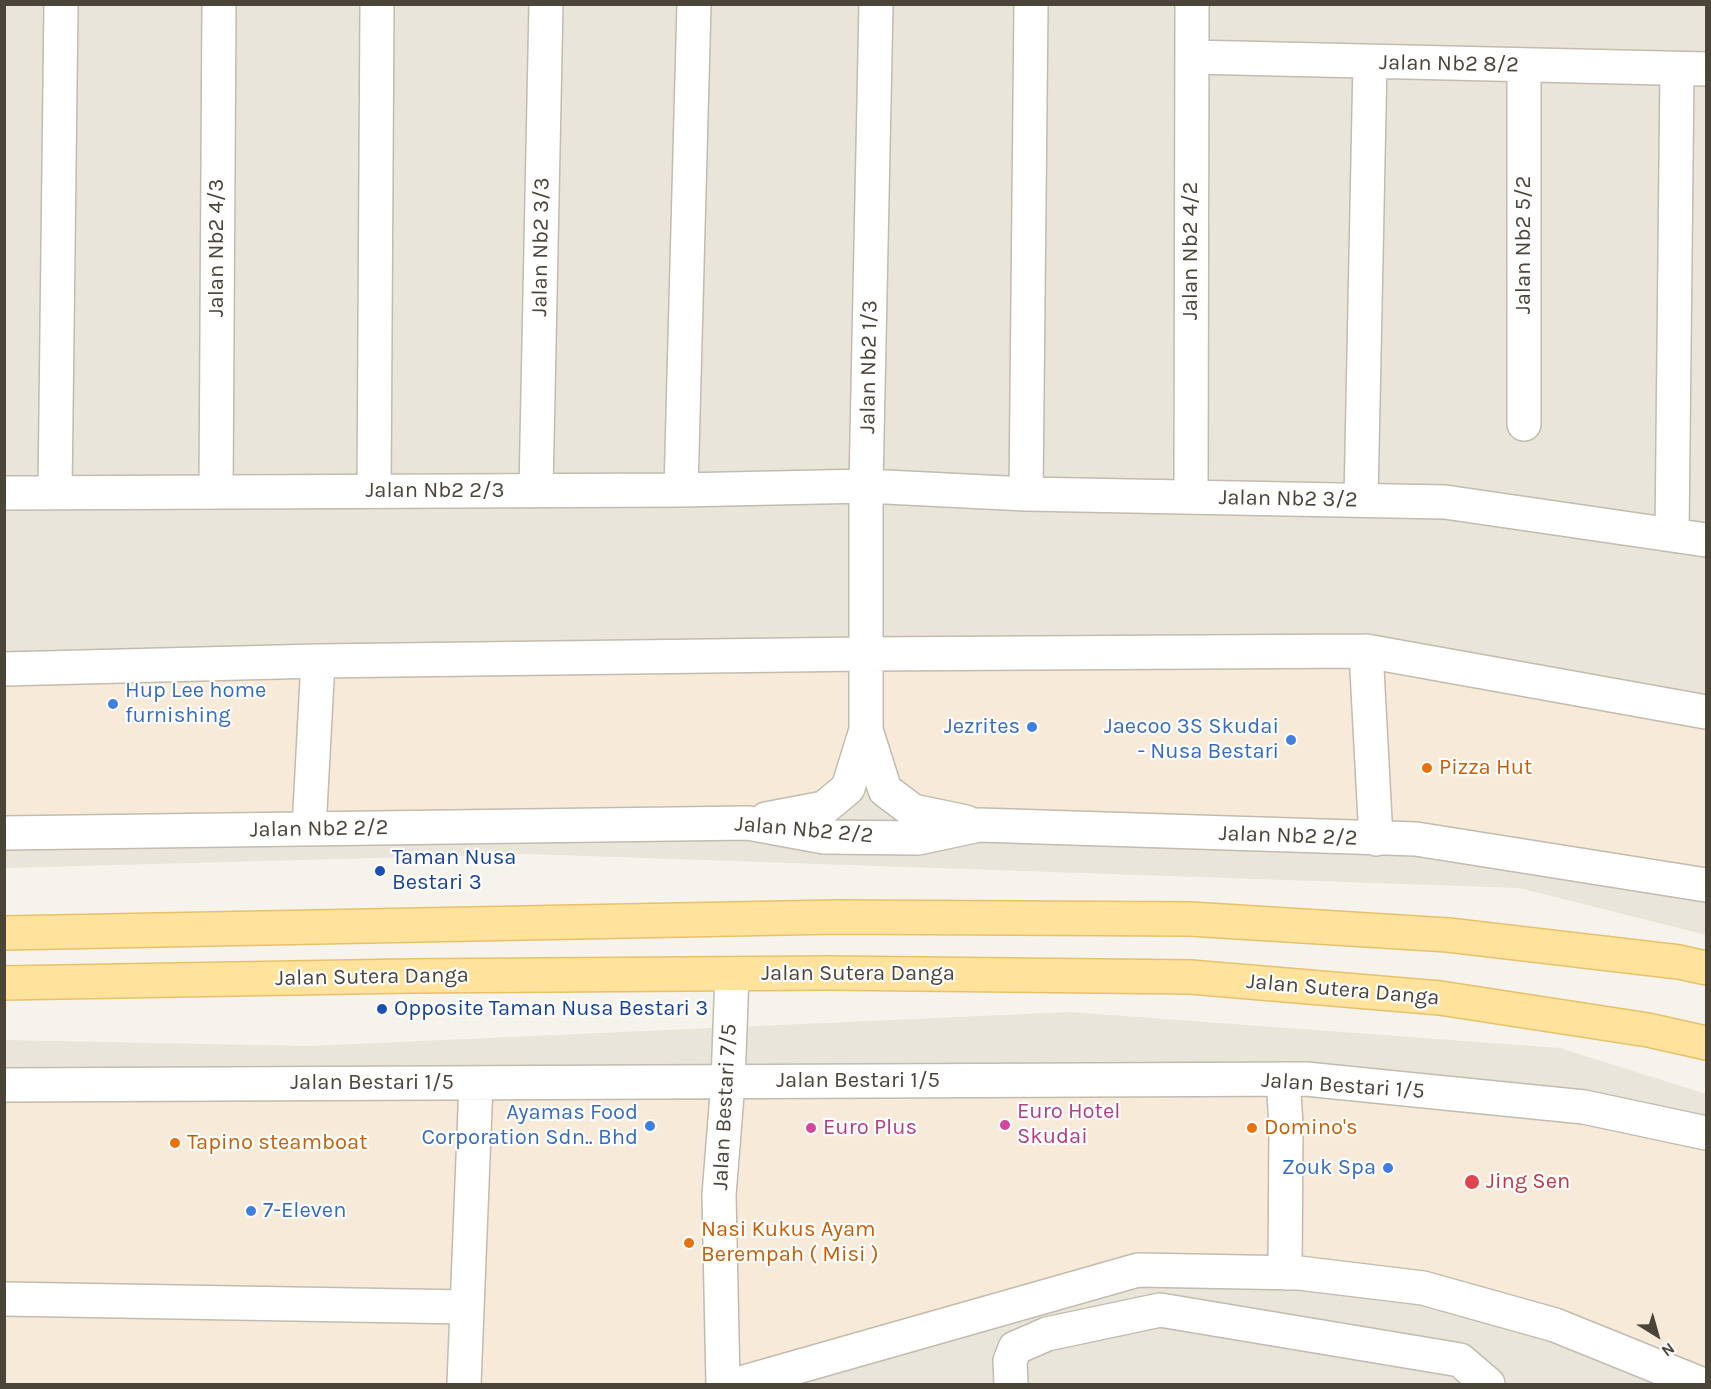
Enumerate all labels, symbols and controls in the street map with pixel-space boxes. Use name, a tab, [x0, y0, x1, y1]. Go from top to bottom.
street label: Jalan Nb2 8/2	[1379, 50, 1519, 78]
street label: Jalan Nb2 5/2	[1511, 176, 1537, 314]
street label: Jalan Nb2 3/3	[527, 177, 555, 317]
street label: Jalan Nb2 4/3	[204, 179, 230, 317]
street label: Jalan Nb2 4/2	[1178, 182, 1204, 320]
street label: Jalan Nb2 1/3	[855, 300, 883, 434]
street label: Jalan Nb2 2/3	[365, 478, 505, 504]
street label: Jalan Nb2 3/2	[1218, 485, 1358, 513]
place label: Hup Lee home furnishing	[125, 678, 266, 730]
marker: Hup Lee home furnishing	[106, 697, 120, 711]
place label: Jezrites	[944, 714, 1020, 740]
place label: Jaecoo 3S Skudai - Nusa Bestari	[1104, 714, 1279, 766]
marker: Jezrites	[1025, 720, 1039, 734]
marker: Jaecoo 3S Skudai - Nusa Bestari	[1284, 733, 1298, 747]
place label: Pizza Hut	[1439, 755, 1532, 781]
marker: Pizza Hut	[1420, 761, 1434, 775]
street label: Jalan Nb2 2/2	[734, 811, 874, 849]
street label: Jalan Nb2 2/2	[249, 815, 389, 843]
street label: Jalan Nb2 2/2	[1218, 820, 1358, 852]
place label: Taman Nusa Bestari 3	[392, 845, 516, 896]
marker: Taman Nusa Bestari 3	[373, 864, 387, 878]
street label: Jalan Sutera Danga	[761, 961, 955, 987]
street label: Jalan Sutera Danga	[275, 962, 469, 992]
street label: Jalan Sutera Danga	[1245, 968, 1441, 1012]
place label: Opposite Taman Nusa Bestari 3	[394, 996, 708, 1022]
marker: Opposite Taman Nusa Bestari 3	[375, 1002, 389, 1016]
street label: Jalan Bestari 7/5	[707, 1023, 743, 1191]
street label: Jalan Bestari 1/5	[1260, 1067, 1426, 1105]
street label: Jalan Bestari 1/5	[776, 1068, 940, 1094]
street label: Jalan Bestari 1/5	[290, 1070, 454, 1096]
place label: Euro Hotel Skudai	[1017, 1099, 1120, 1150]
place label: Ayamas Food Corporation Sdn.. Bhd	[422, 1100, 638, 1152]
place label: Euro Plus	[823, 1115, 917, 1141]
place label: Domino's	[1264, 1115, 1358, 1141]
marker: Euro Hotel Skudai	[998, 1118, 1012, 1132]
marker: Ayamas Food Corporation Sdn.. Bhd	[643, 1119, 657, 1133]
marker: Euro Plus	[804, 1121, 818, 1135]
marker: Domino's	[1245, 1121, 1259, 1135]
place label: Tapino steamboat	[187, 1130, 367, 1156]
marker: Tapino steamboat	[168, 1136, 182, 1150]
place label: Zouk Spa	[1282, 1155, 1376, 1181]
marker: Zouk Spa	[1381, 1161, 1395, 1175]
place label: Jing Sen	[1486, 1169, 1570, 1195]
marker: Jing Sen	[1463, 1173, 1481, 1191]
place label: 7-Eleven	[263, 1198, 346, 1224]
marker: 7-Eleven	[244, 1204, 258, 1218]
place label: Nasi Kukus Ayam Berempah ( Misi )	[701, 1217, 879, 1268]
marker: Nasi Kukus Ayam Berempah ( Misi )	[682, 1236, 696, 1250]
north arrow	[1627, 1305, 1687, 1365]
text: N	[1658, 1339, 1678, 1361]

